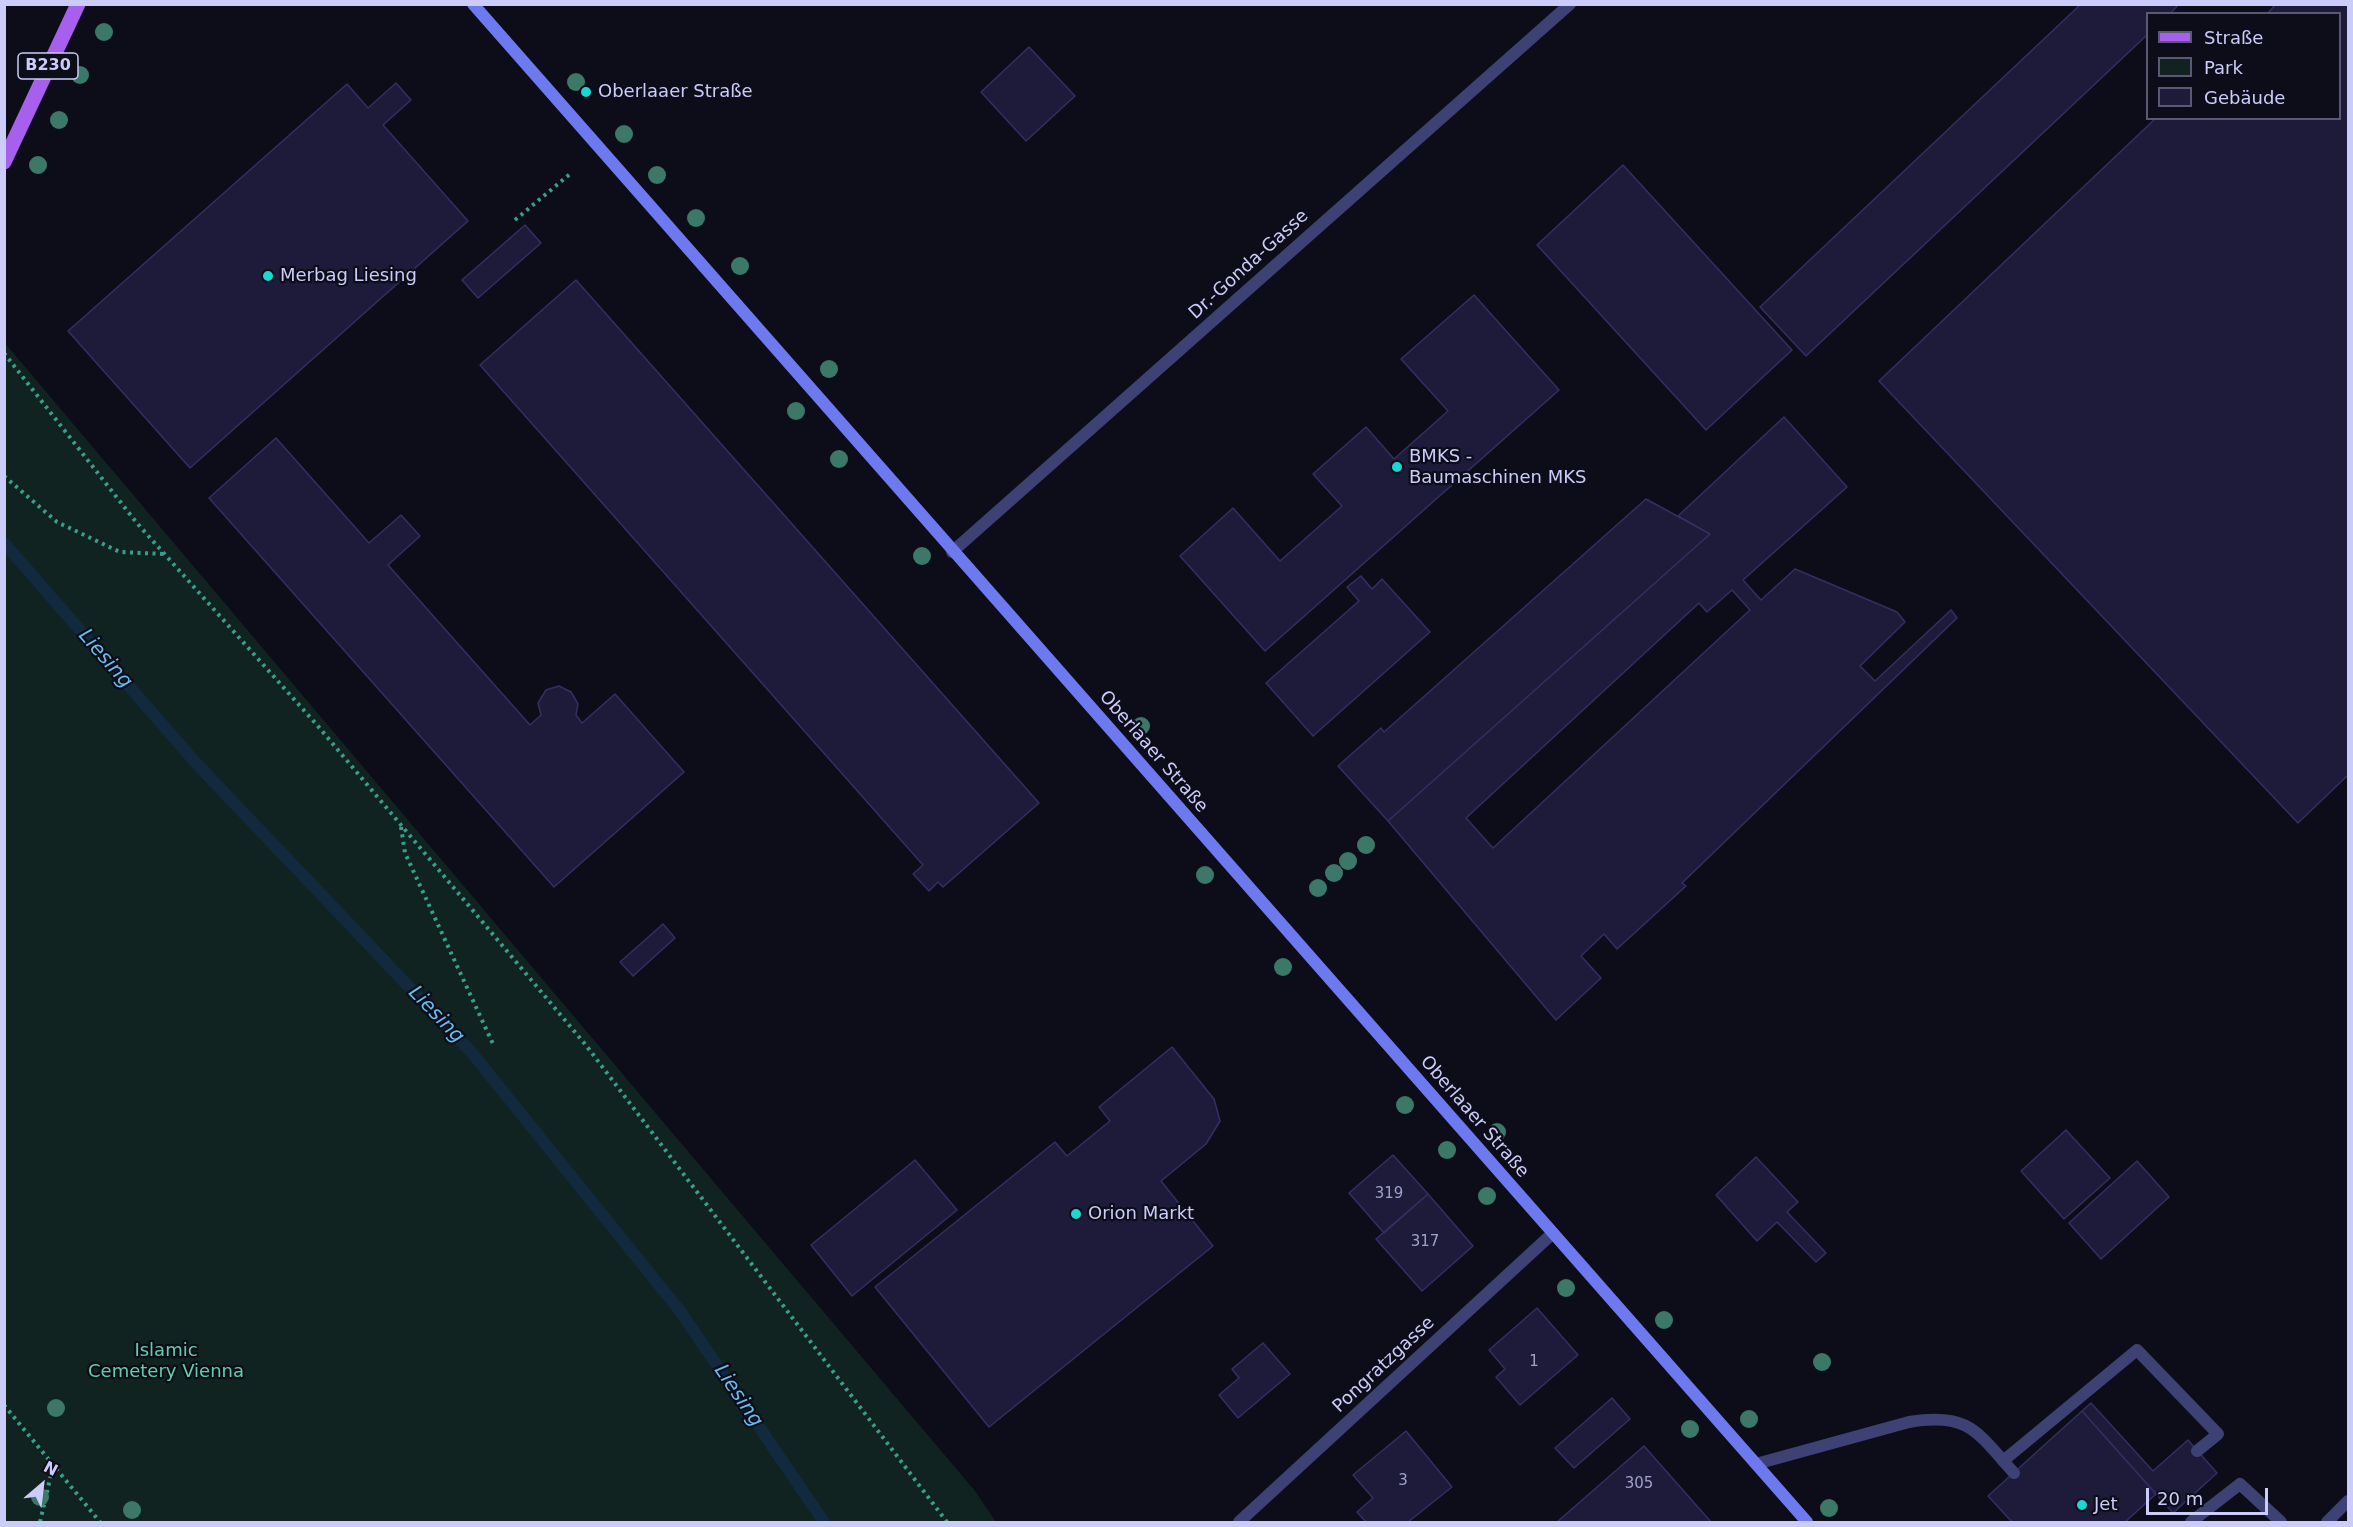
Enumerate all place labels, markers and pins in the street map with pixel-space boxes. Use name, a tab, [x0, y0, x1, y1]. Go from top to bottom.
place label: Oberlaaer Straße	[598, 81, 753, 103]
marker: Oberlaaer Straße	[579, 85, 593, 99]
place label: Merbag Liesing	[280, 265, 417, 287]
marker: Merbag Liesing	[261, 269, 275, 283]
place label: BMKS - Baumaschinen MKS	[1409, 446, 1586, 488]
marker: BMKS - Baumaschinen MKS	[1390, 460, 1404, 474]
place label: Orion Markt	[1088, 1203, 1194, 1225]
marker: Orion Markt	[1069, 1207, 1083, 1221]
place label: Jet	[2094, 1494, 2117, 1516]
marker: Jet	[2075, 1498, 2089, 1512]

